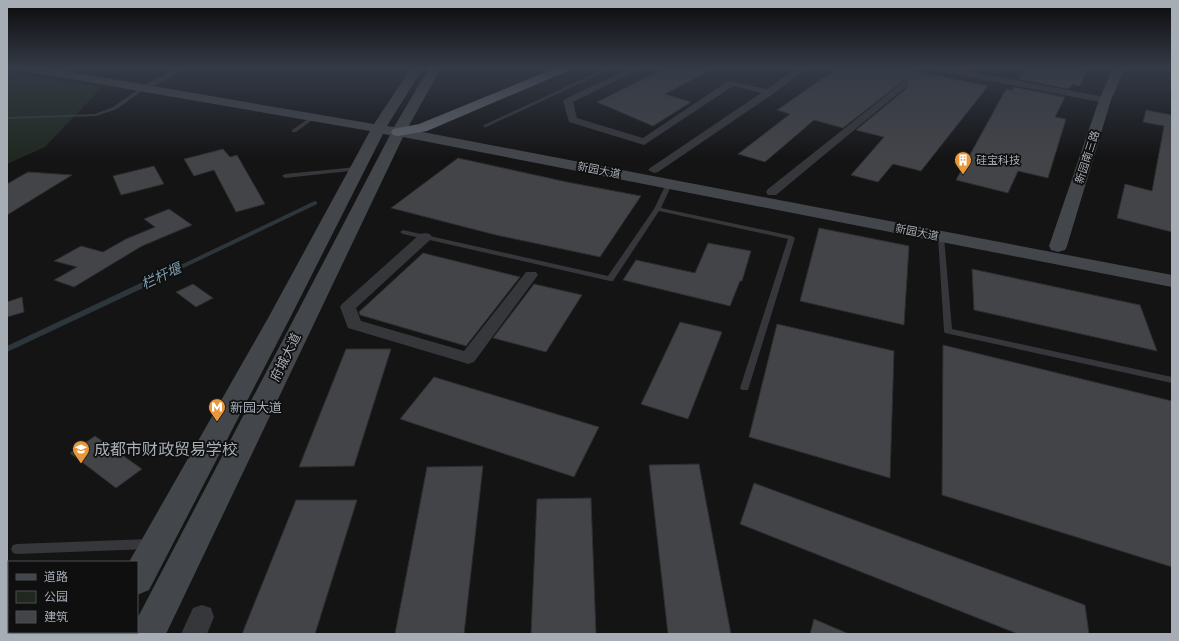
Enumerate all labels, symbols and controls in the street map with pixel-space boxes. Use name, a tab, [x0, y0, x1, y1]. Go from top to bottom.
street label: 新园南三路	[1072, 129, 1102, 185]
building icon: 硅宝科技	[953, 150, 973, 175]
place label: 硅宝科技	[976, 153, 1020, 167]
street label: 新园大道	[576, 159, 622, 181]
street label: 新园大道	[894, 221, 940, 243]
water label: 栏杆堰	[138, 258, 186, 293]
street label: 府城大道	[266, 330, 304, 384]
metro station icon: 新园大道	[207, 397, 227, 422]
place label: 新园大道	[230, 399, 282, 415]
school or university icon: 成都市财政贸易学校	[71, 439, 91, 464]
place label: 成都市财政贸易学校	[94, 440, 238, 459]
legend	[8, 561, 138, 633]
text: 道路	[44, 569, 68, 584]
text: 公园	[44, 589, 68, 604]
text: 建筑	[44, 609, 68, 624]

